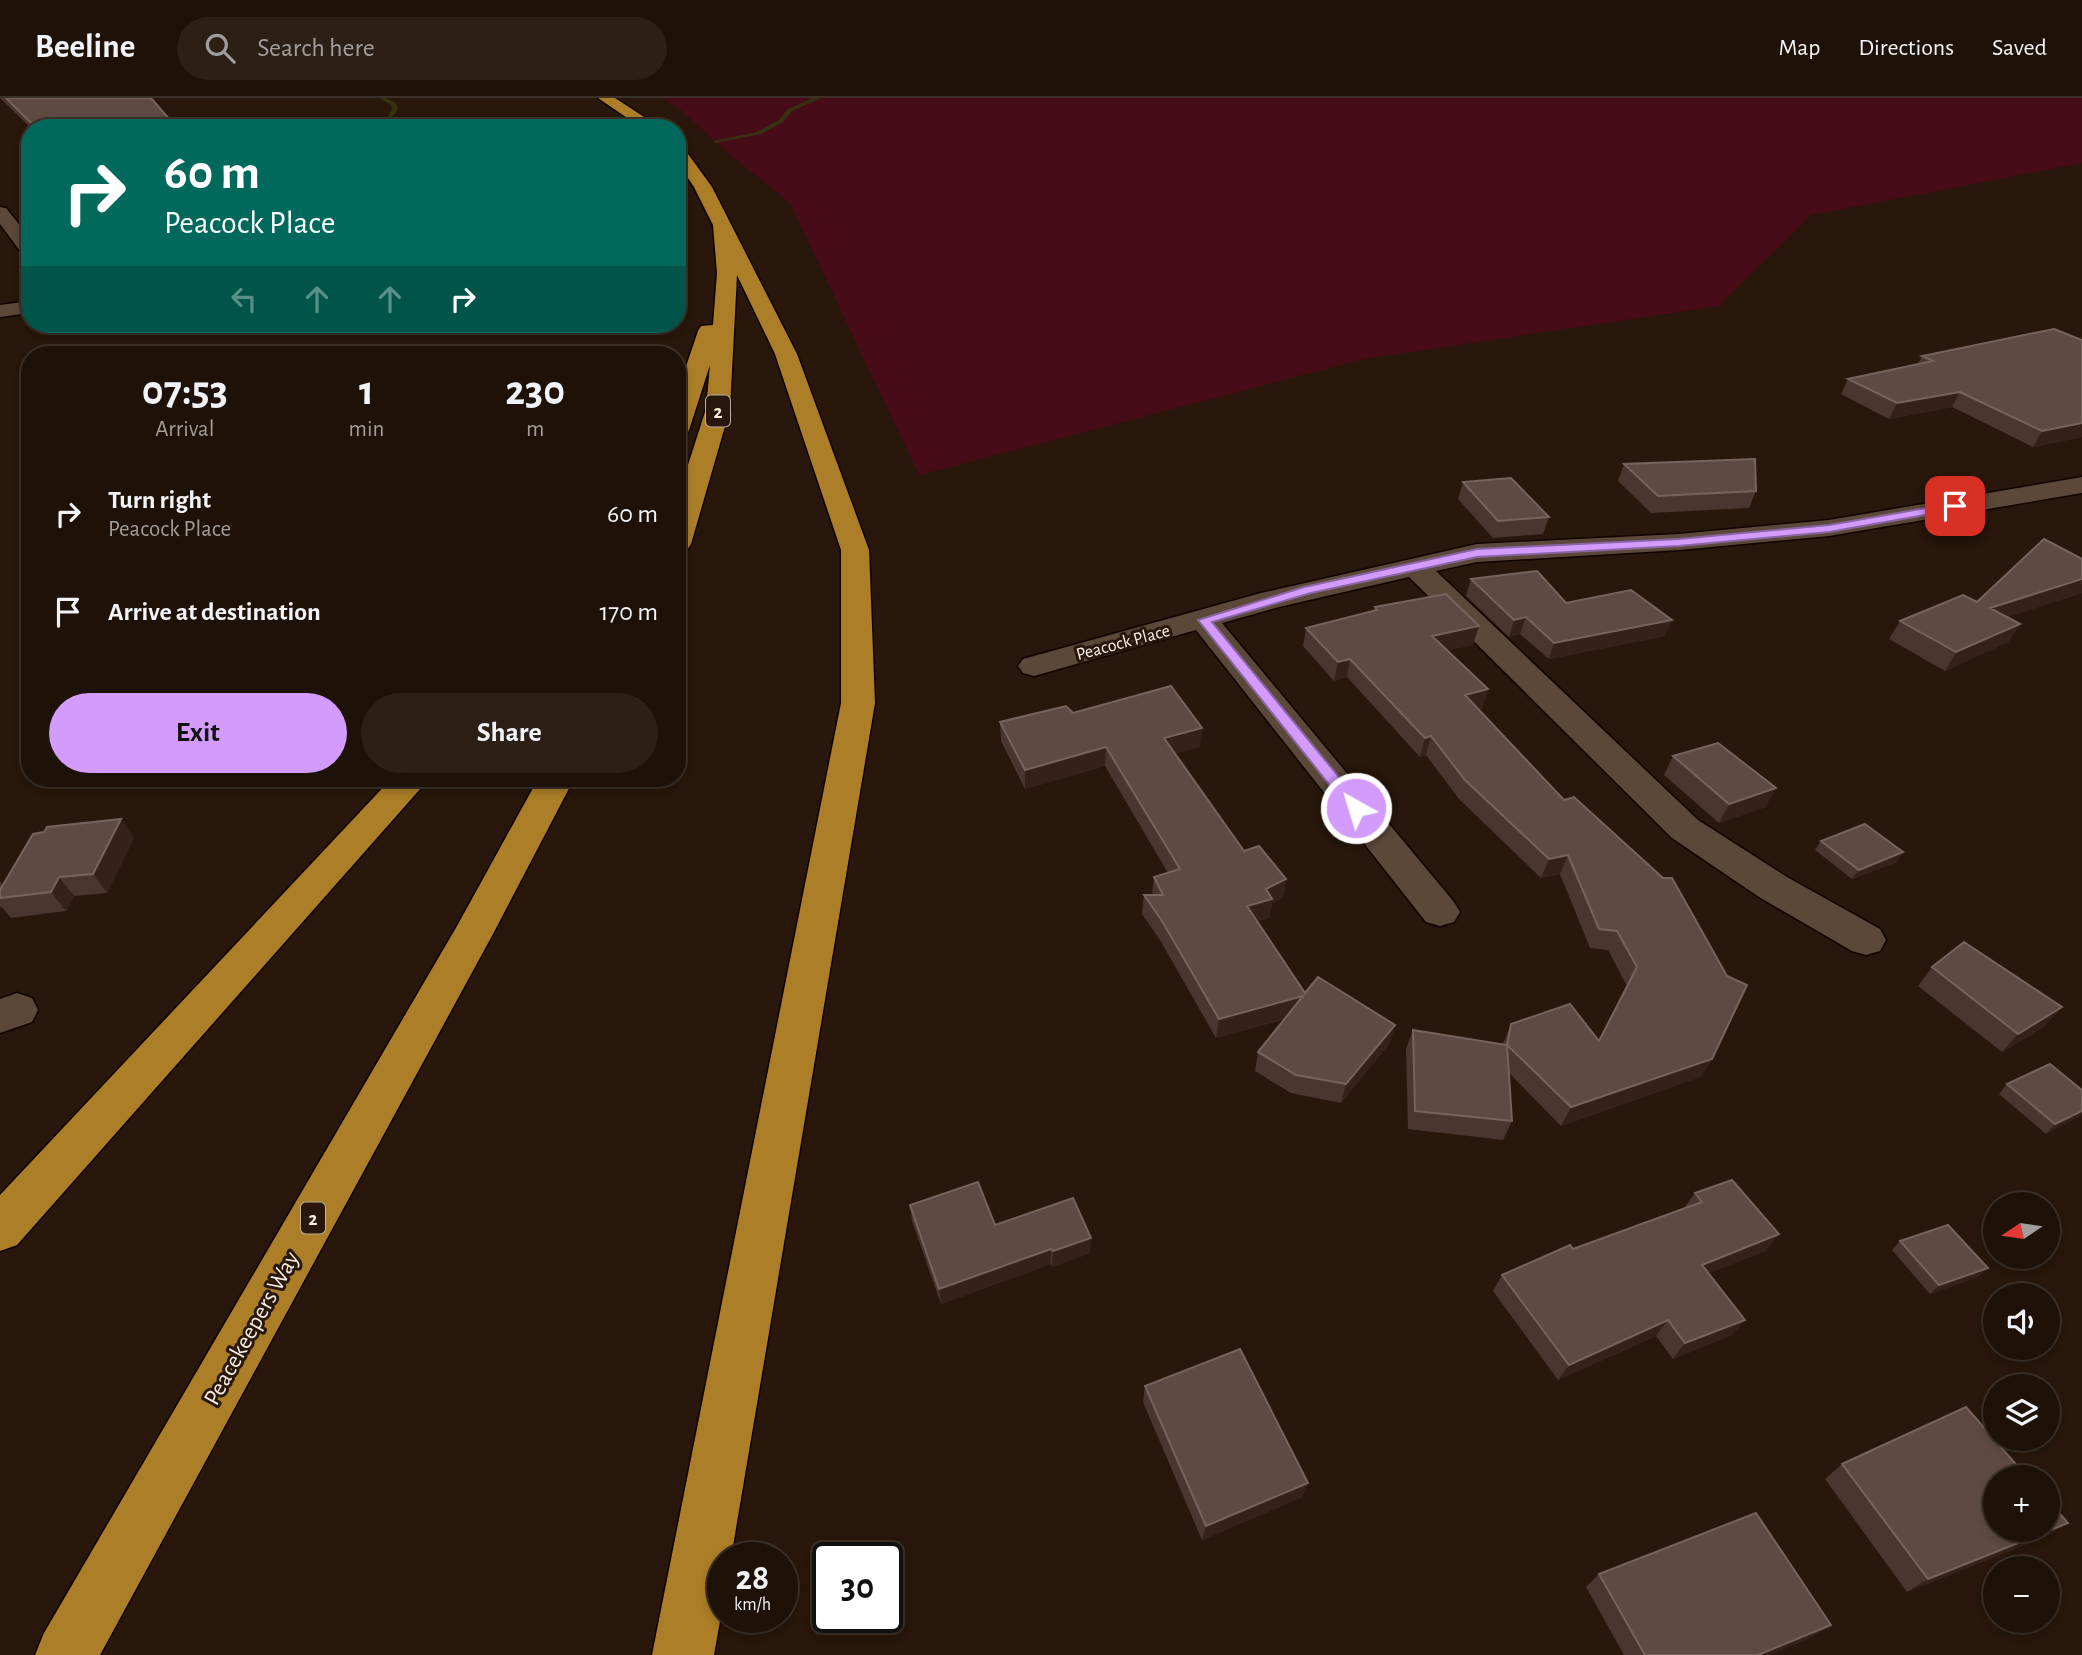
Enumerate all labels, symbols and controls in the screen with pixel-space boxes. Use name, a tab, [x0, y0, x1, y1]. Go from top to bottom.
search box	[177, 17, 667, 80]
icon: search	[201, 29, 239, 67]
text: Beeline	[35, 31, 135, 64]
text: Search here	[257, 35, 375, 61]
text: Map	[1778, 36, 1820, 60]
text: Directions	[1858, 36, 1954, 60]
text: Saved	[1992, 36, 2047, 60]
icon: right	[49, 147, 140, 238]
text: 60 m	[164, 149, 260, 198]
text: Peacock Place	[164, 207, 335, 239]
icon: left	[225, 280, 263, 318]
icon: ahead	[298, 280, 336, 318]
icon: ahead	[371, 280, 409, 318]
icon: right	[444, 280, 482, 318]
text: 07:53	[142, 370, 228, 412]
text: 1	[359, 370, 374, 412]
text: 230	[505, 370, 565, 412]
road number: 2	[706, 396, 730, 426]
text: Arrival	[155, 418, 214, 441]
text: min	[349, 418, 384, 441]
text: m	[526, 418, 544, 441]
pin	[1925, 476, 1985, 536]
text: Turn right	[108, 487, 211, 513]
icon: arrive	[1936, 487, 1974, 525]
icon: right	[49, 495, 87, 533]
text: 60 m	[607, 501, 658, 527]
text: Peacock Place	[108, 518, 231, 541]
icon: arrive	[49, 593, 87, 631]
text: Arrive at destination	[108, 599, 321, 625]
text: 170 m	[599, 599, 658, 625]
street label: Peacock Place	[1074, 622, 1172, 664]
button: Exit	[49, 693, 347, 773]
button: Share	[361, 693, 658, 773]
position arrow	[1319, 771, 1393, 845]
north arrow	[1983, 1192, 2060, 1269]
map controls	[1983, 1192, 2060, 1633]
road number: 2	[301, 1202, 325, 1234]
street label: Peacekeepers Way	[200, 1248, 304, 1409]
button: sound	[1983, 1283, 2060, 1360]
button: layers	[1983, 1374, 2060, 1451]
button: +	[1983, 1465, 2060, 1542]
speed limit sign: 30	[812, 1542, 903, 1633]
button: −	[1983, 1556, 2060, 1633]
text: 28	[736, 1561, 769, 1596]
text: km/h	[734, 1596, 771, 1614]

